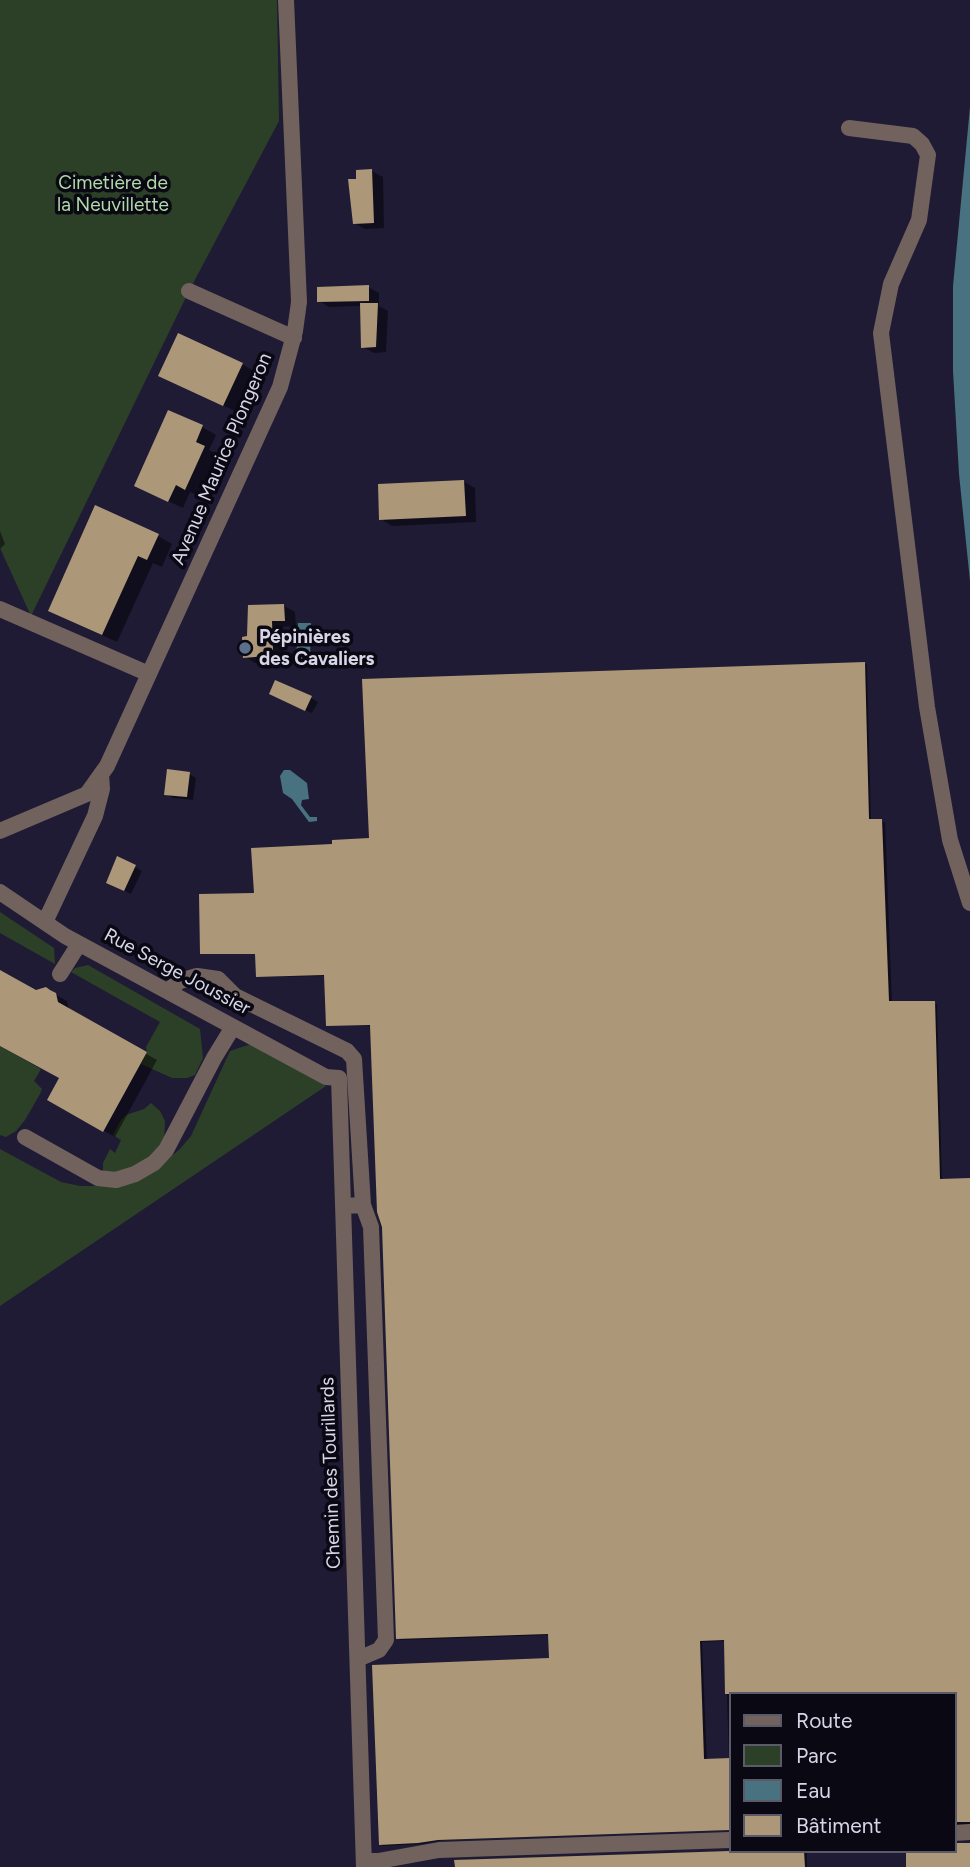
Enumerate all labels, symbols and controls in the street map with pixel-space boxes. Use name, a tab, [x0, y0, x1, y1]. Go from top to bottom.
park label: Cimetière de la Neuvillette	[57, 172, 169, 216]
street label: Avenue Maurice Plongeron	[167, 350, 277, 568]
place label: Pépinières des Cavaliers	[259, 626, 374, 670]
marker: Pépinières des Cavaliers	[237, 640, 253, 656]
street label: Rue Serge Joussier	[100, 924, 254, 1020]
street label: Chemin des Tourillards	[316, 1377, 346, 1569]
legend	[729, 1692, 956, 1853]
text: Route	[796, 1708, 852, 1733]
text: Parc	[796, 1743, 837, 1768]
text: Eau	[796, 1778, 831, 1803]
text: Bâtiment	[796, 1813, 881, 1838]

